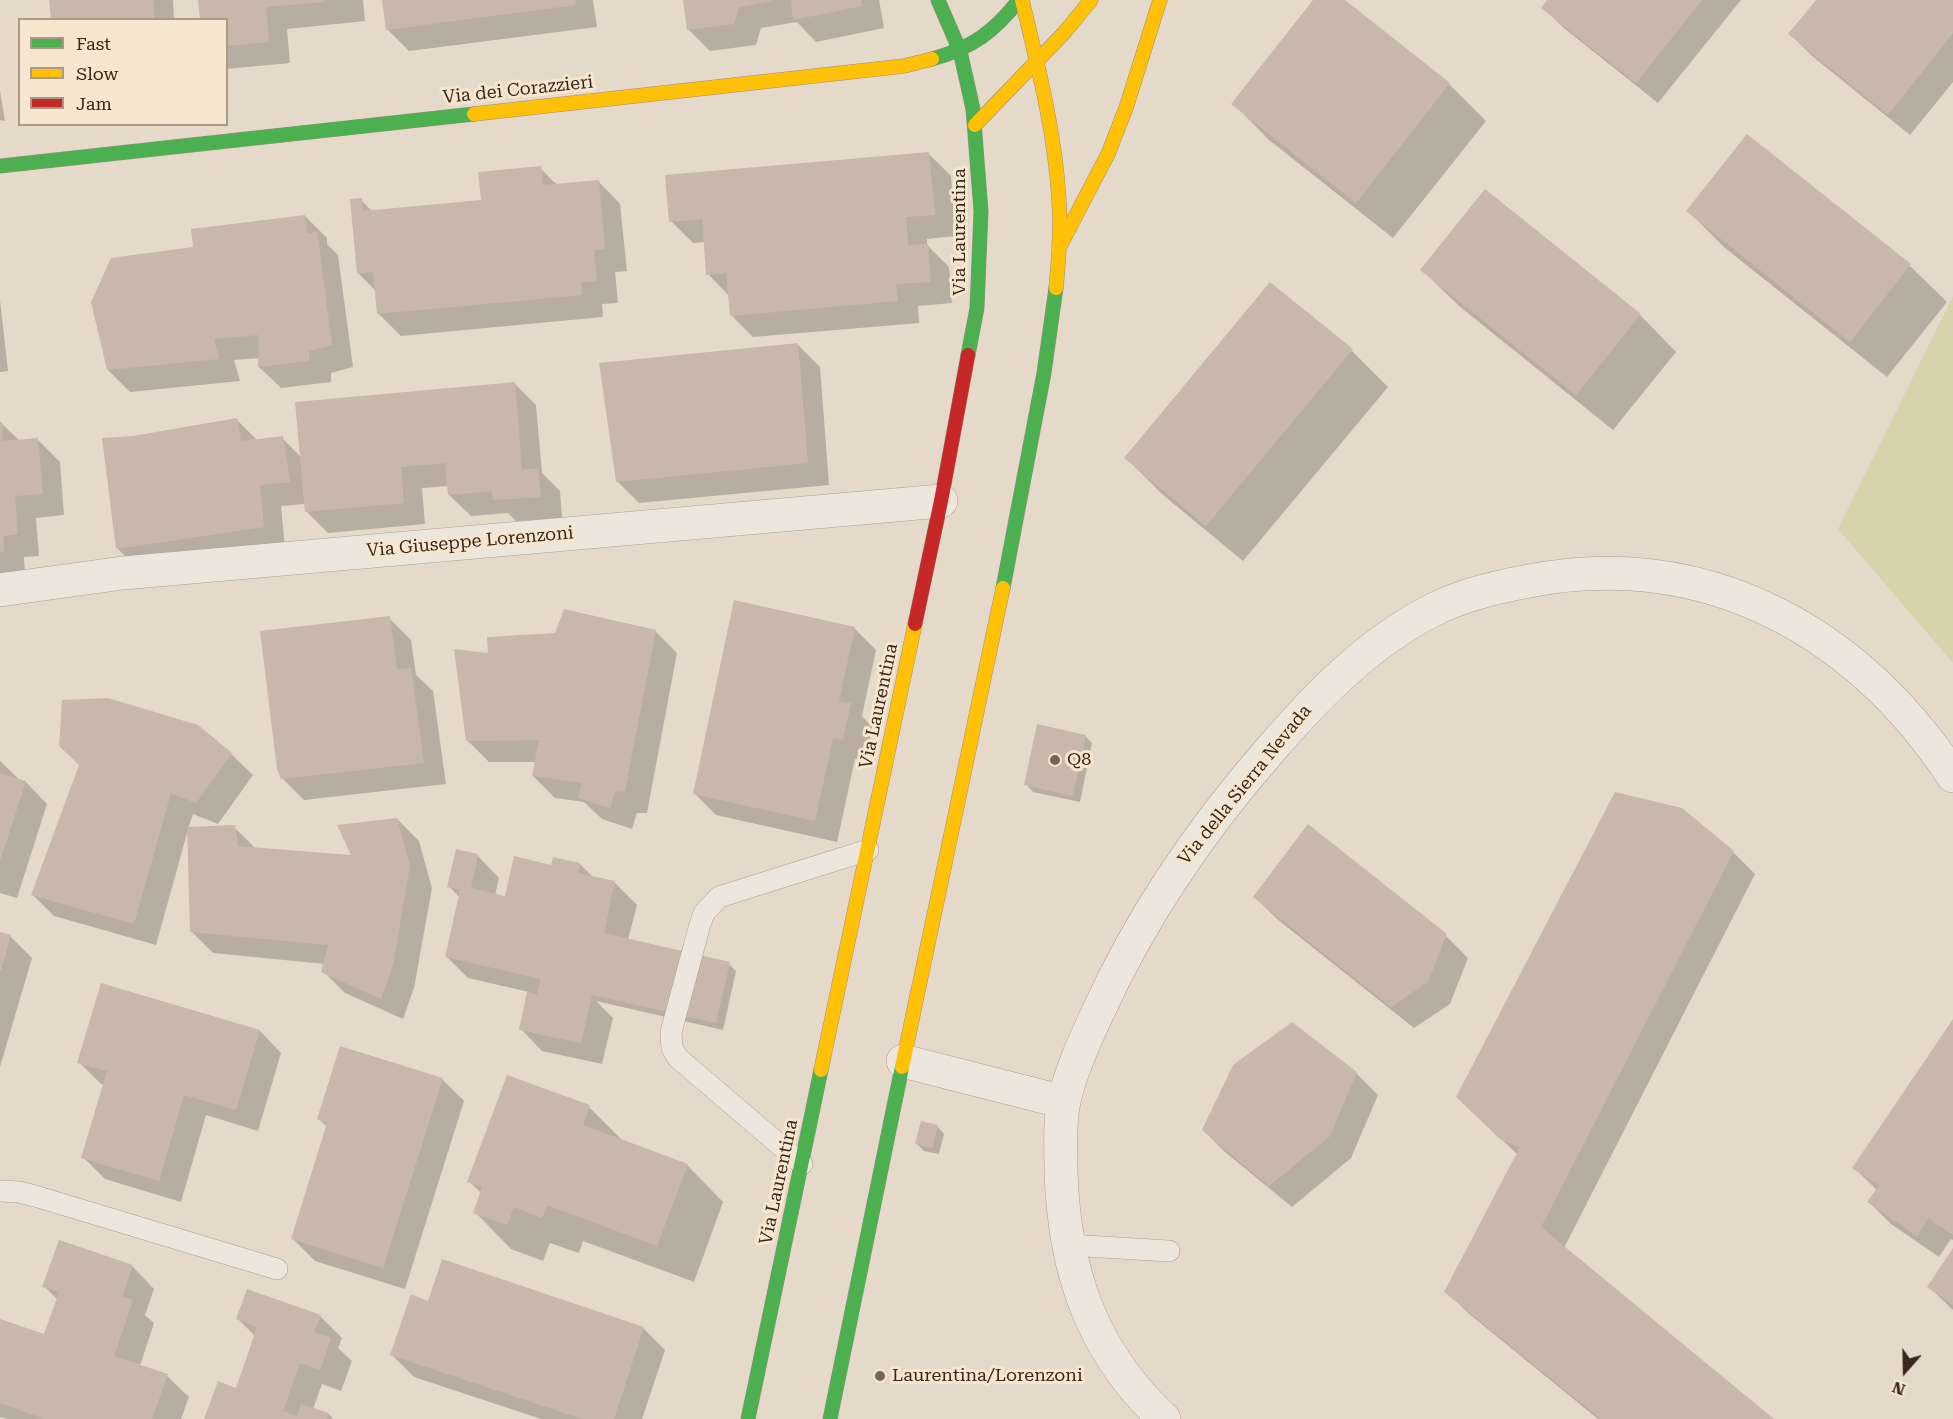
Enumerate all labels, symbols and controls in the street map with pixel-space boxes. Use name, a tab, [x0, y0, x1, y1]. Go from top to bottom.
legend	[18, 18, 228, 126]
text: Fast	[76, 33, 111, 54]
text: Slow	[76, 63, 118, 84]
street label: Via dei Corazzieri	[442, 71, 594, 109]
text: Jam	[76, 93, 112, 114]
street label: Via Laurentina	[949, 168, 971, 296]
street label: Via Giuseppe Lorenzoni	[366, 522, 574, 562]
street label: Via Laurentina	[855, 641, 903, 771]
street label: Via della Sierra Nevada	[1174, 701, 1316, 869]
place label: Q8	[1067, 749, 1091, 771]
marker: Q8	[1048, 753, 1062, 767]
street label: Via Laurentina	[755, 1117, 803, 1247]
north arrow	[1875, 1341, 1935, 1401]
place label: Laurentina/Lorenzoni	[892, 1365, 1083, 1387]
marker: Laurentina/Lorenzoni	[873, 1369, 887, 1383]
text: N	[1890, 1377, 1908, 1399]

